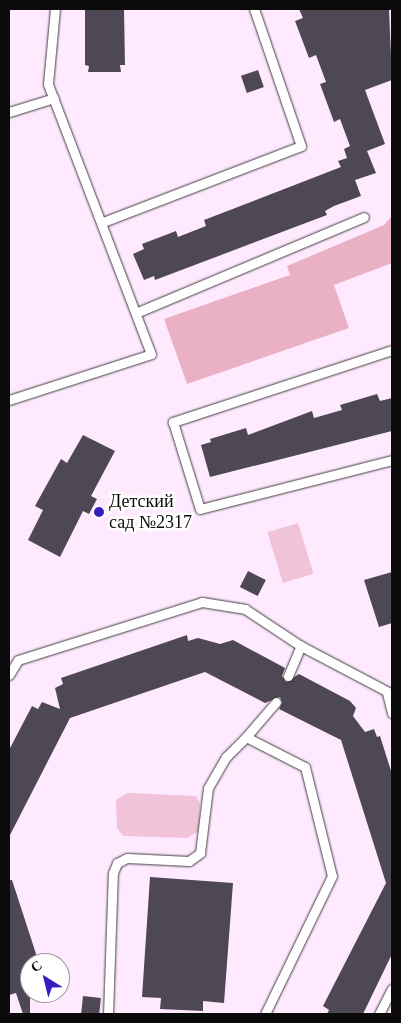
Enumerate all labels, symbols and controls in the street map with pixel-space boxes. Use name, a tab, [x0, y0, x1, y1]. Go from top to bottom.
place label: Детский сад №2317	[109, 491, 192, 534]
marker: Детский сад №2317	[93, 506, 105, 518]
north arrow	[20, 953, 70, 1003]
text: С	[28, 957, 45, 975]

